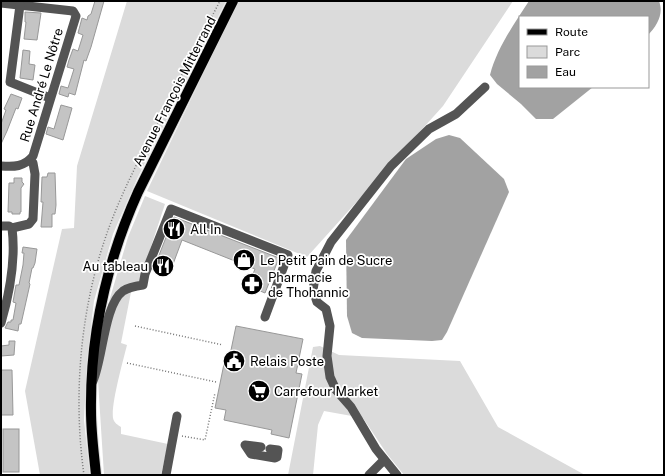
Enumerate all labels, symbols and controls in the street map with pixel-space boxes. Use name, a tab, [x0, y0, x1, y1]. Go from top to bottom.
street label: Avenue François Mitterrand	[130, 14, 219, 169]
legend	[519, 16, 649, 88]
text: Route	[555, 25, 588, 39]
street label: Rue André Le Nôtre	[17, 26, 66, 144]
text: Parc	[555, 45, 580, 59]
text: Eau	[555, 65, 576, 79]
restaurant icon: All In	[161, 216, 187, 242]
place label: All In	[190, 222, 221, 237]
shop icon: Le Petit Pain de Sucre	[231, 247, 257, 273]
restaurant icon: Au tableau	[150, 253, 176, 279]
place label: Le Petit Pain de Sucre	[260, 253, 392, 268]
place label: Au tableau	[83, 259, 148, 274]
place label: Pharmacie de Thohannic	[268, 270, 349, 300]
pharmacy icon: Pharmacie de Thohannic	[239, 271, 265, 297]
public building icon: Relais Poste	[221, 348, 247, 374]
place label: Relais Poste	[250, 354, 324, 369]
supermarket icon: Carrefour Market	[246, 378, 272, 404]
place label: Carrefour Market	[274, 384, 378, 399]

